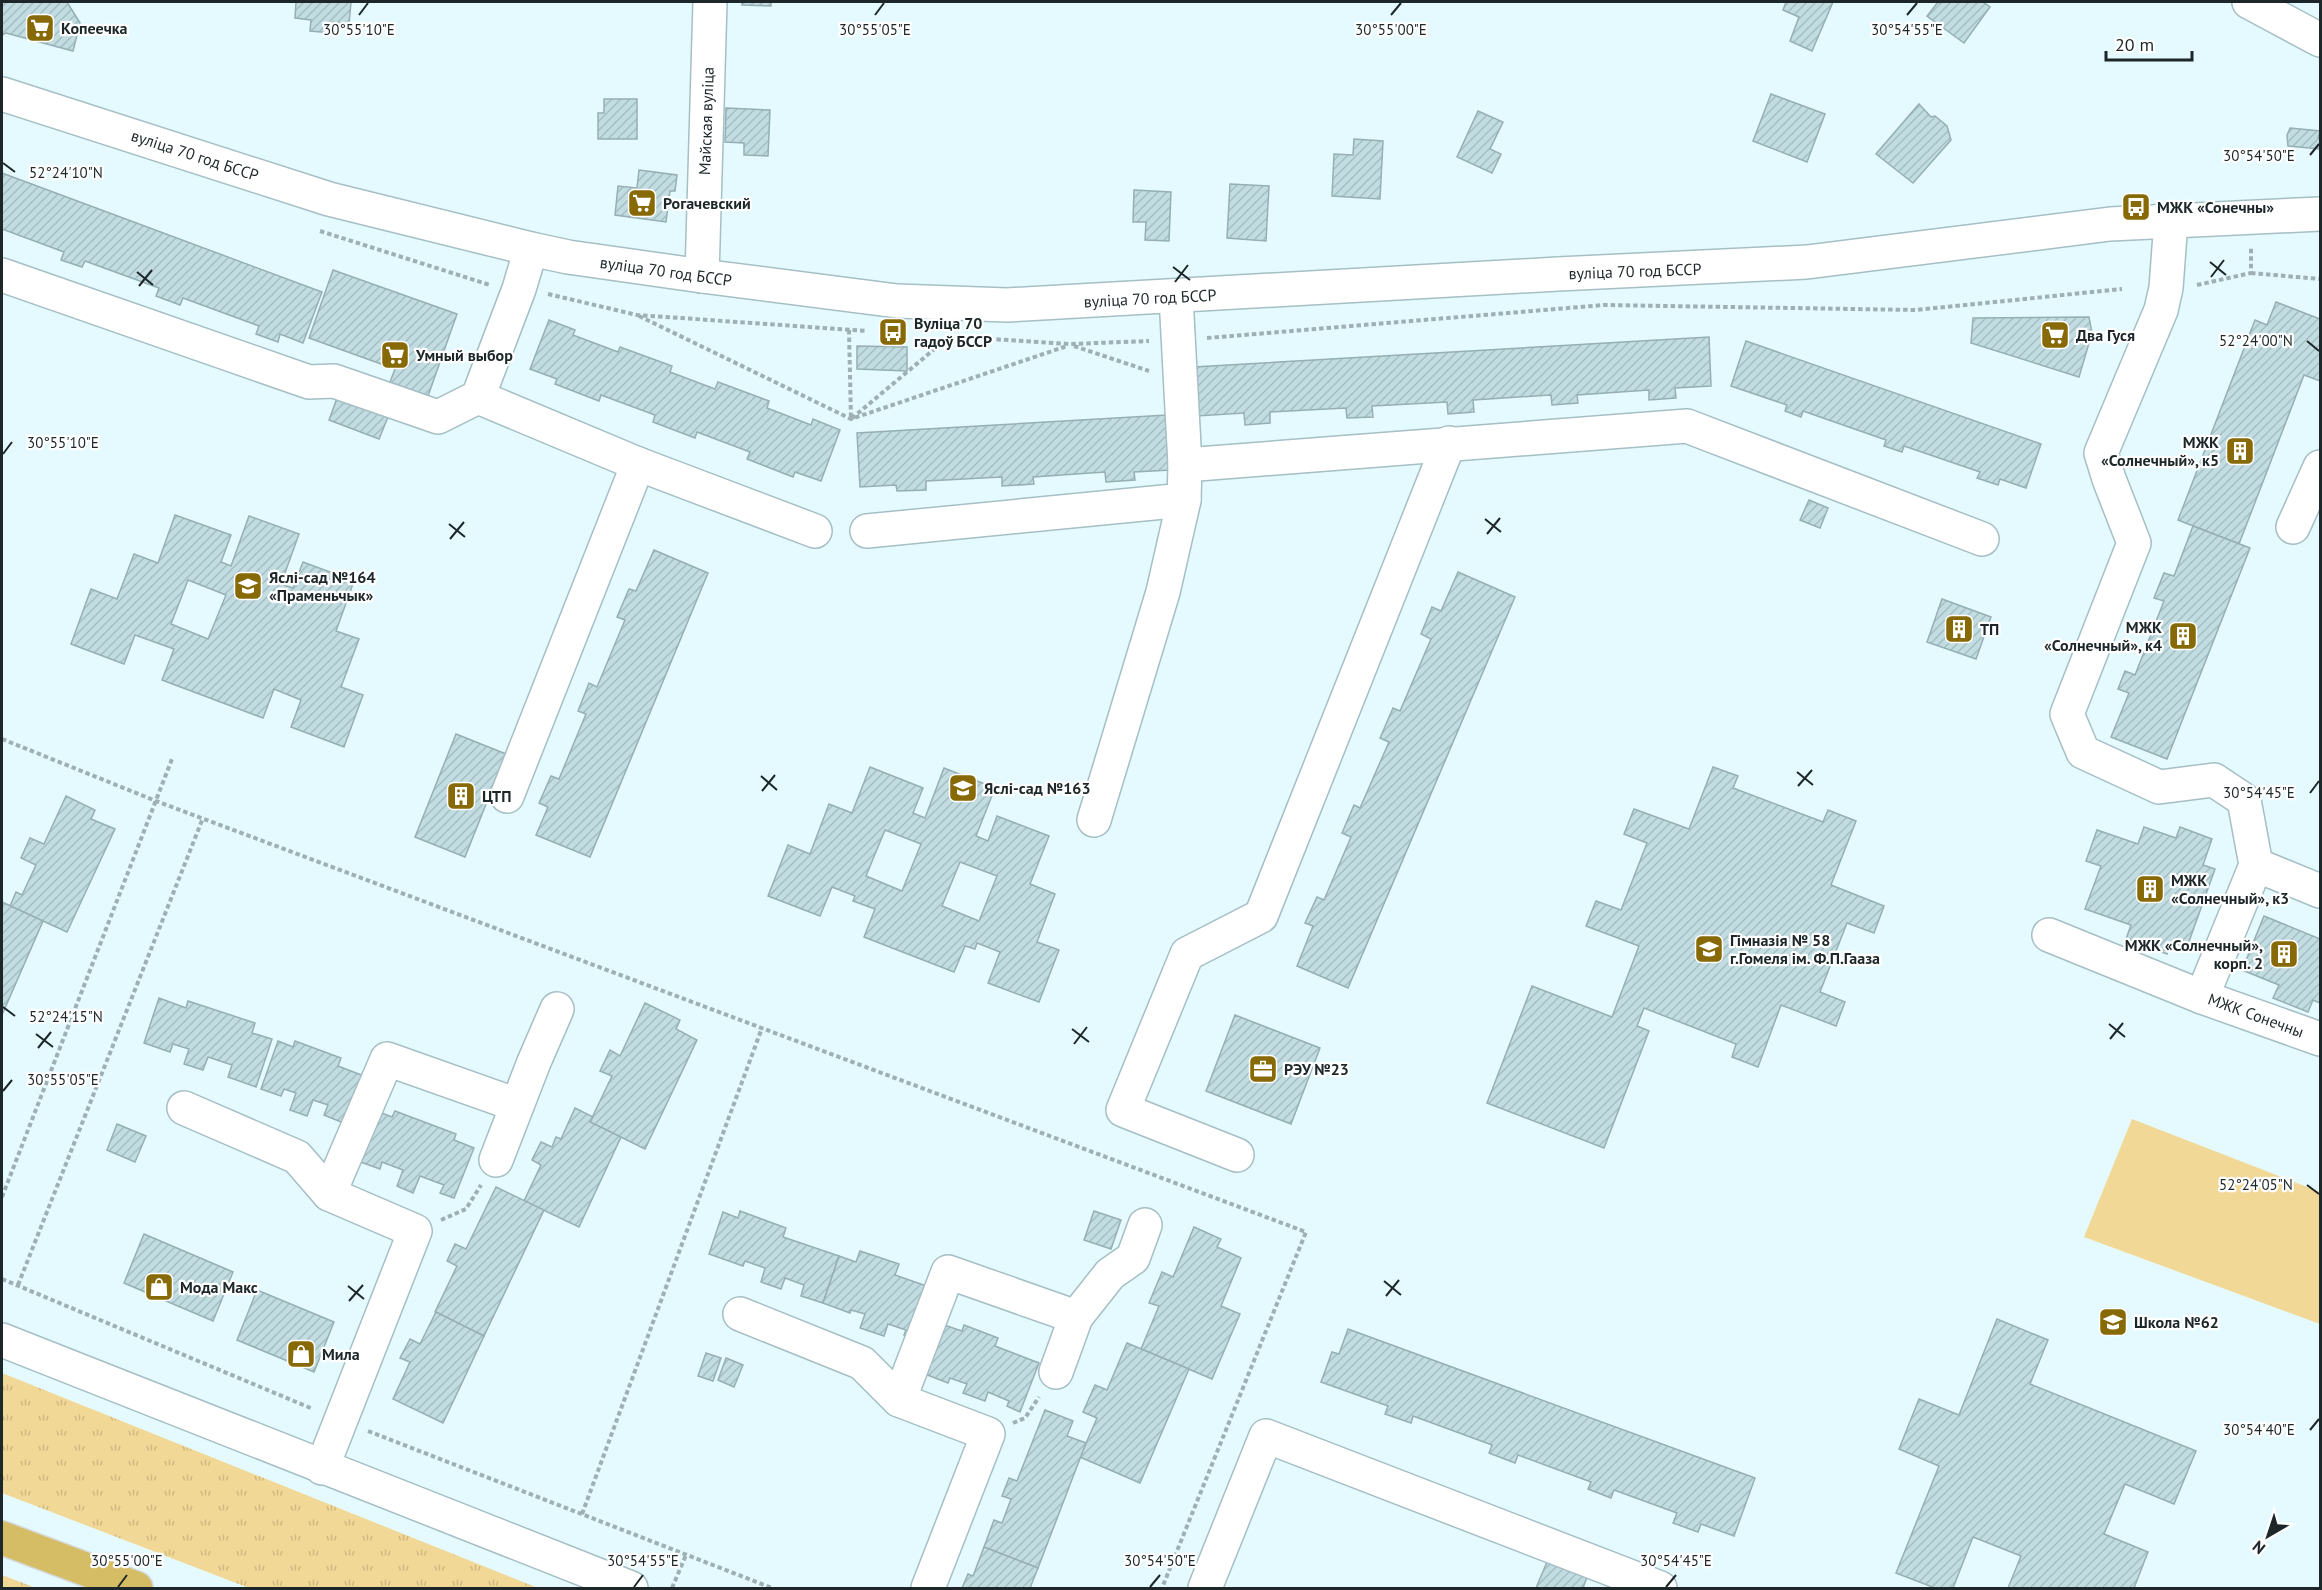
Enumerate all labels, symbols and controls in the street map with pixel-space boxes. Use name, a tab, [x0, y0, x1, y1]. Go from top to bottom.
supermarket icon: Копеечка	[24, 12, 56, 44]
place label: Копеечка	[61, 18, 128, 38]
text: 30°55'10"E	[323, 20, 395, 39]
text: 30°55'05"E	[839, 20, 911, 39]
text: 30°55'00"E	[1355, 20, 1427, 39]
text: 30°54'55"E	[1871, 20, 1943, 39]
scale bar	[2106, 24, 2192, 62]
text: 20 m	[2115, 33, 2154, 56]
street label: Майская вуліца	[694, 67, 718, 175]
street label: вуліца 70 год БССР	[129, 125, 261, 185]
text: 30°54'50"E	[2223, 146, 2295, 165]
text: 52°24'10"N	[29, 163, 103, 182]
supermarket icon: Рогачевский	[626, 187, 658, 219]
bus stop icon: МЖК «Сонечны»	[2120, 191, 2152, 223]
place label: Рогачевский	[663, 193, 751, 213]
place label: МЖК «Сонечны»	[2157, 197, 2274, 217]
street label: вуліца 70 год БССР	[599, 252, 733, 290]
street label: вуліца 70 год БССР	[1568, 259, 1702, 283]
street label: вуліца 70 год БССР	[1083, 285, 1217, 311]
place label: Вуліца 70 гадоў БССР	[914, 313, 992, 351]
bus stop icon: Вуліца 70 гадоў БССР	[877, 316, 909, 348]
supermarket icon: Два Гуся	[2039, 319, 2071, 351]
place label: Два Гуся	[2076, 325, 2135, 345]
text: 52°24'00"N	[2219, 331, 2293, 350]
supermarket icon: Умный выбор	[379, 339, 411, 371]
place label: Умный выбор	[415, 345, 513, 365]
place label: МЖК «Солнечный», к5	[2101, 432, 2219, 470]
text: 30°55'10"E	[27, 433, 99, 452]
building icon: МЖК «Солнечный», к5	[2224, 435, 2256, 467]
place label: Яслі-сад №164 «Праменьчык»	[269, 567, 375, 605]
school or university icon: Яслі-сад №164 «Праменьчык»	[232, 570, 264, 602]
building icon: ТП	[1943, 613, 1975, 645]
place label: МЖК «Солнечный», к4	[2044, 617, 2162, 655]
place label: ТП	[1980, 619, 1999, 639]
building icon: МЖК «Солнечный», к4	[2167, 620, 2199, 652]
school or university icon: Яслі-сад №163	[947, 772, 979, 804]
place label: Яслі-сад №163	[984, 778, 1090, 798]
building icon: ЦТП	[445, 780, 477, 812]
text: 30°54'45"E	[2223, 783, 2295, 802]
place label: ЦТП	[482, 786, 511, 806]
place label: МЖК «Солнечный», к3	[2171, 870, 2289, 908]
building icon: МЖК «Солнечный», к3	[2134, 873, 2166, 905]
place label: Гімназія № 58 г.Гомеля ім. Ф.П.Гааза	[1730, 930, 1880, 968]
school or university icon: Гімназія № 58 г.Гомеля ім. Ф.П.Гааза	[1693, 933, 1725, 965]
place label: МЖК «Солнечный», корп. 2	[2125, 935, 2263, 973]
building icon: МЖК «Солнечный», корп. 2	[2268, 938, 2300, 970]
street label: МЖК Сонечны	[2205, 988, 2307, 1042]
text: 52°24'15"N	[29, 1007, 103, 1026]
office icon: РЭУ №23	[1247, 1053, 1279, 1085]
place label: РЭУ №23	[1284, 1059, 1349, 1079]
text: 30°55'05"E	[27, 1070, 99, 1089]
text: 52°24'05"N	[2219, 1175, 2293, 1194]
shop icon: Мода Макс	[143, 1271, 175, 1303]
place label: Мода Макс	[180, 1277, 258, 1297]
school or university icon: Школа №62	[2097, 1306, 2129, 1338]
place label: Школа №62	[2134, 1312, 2219, 1332]
shop icon: Мила	[285, 1338, 317, 1370]
place label: Мила	[322, 1344, 360, 1364]
text: 30°54'40"E	[2223, 1420, 2295, 1439]
north arrow	[2238, 1506, 2298, 1566]
text: N	[2248, 1537, 2269, 1559]
text: 30°55'00"E	[91, 1551, 163, 1570]
text: 30°54'55"E	[607, 1551, 679, 1570]
text: 30°54'50"E	[1124, 1551, 1196, 1570]
text: 30°54'45"E	[1640, 1551, 1712, 1570]

